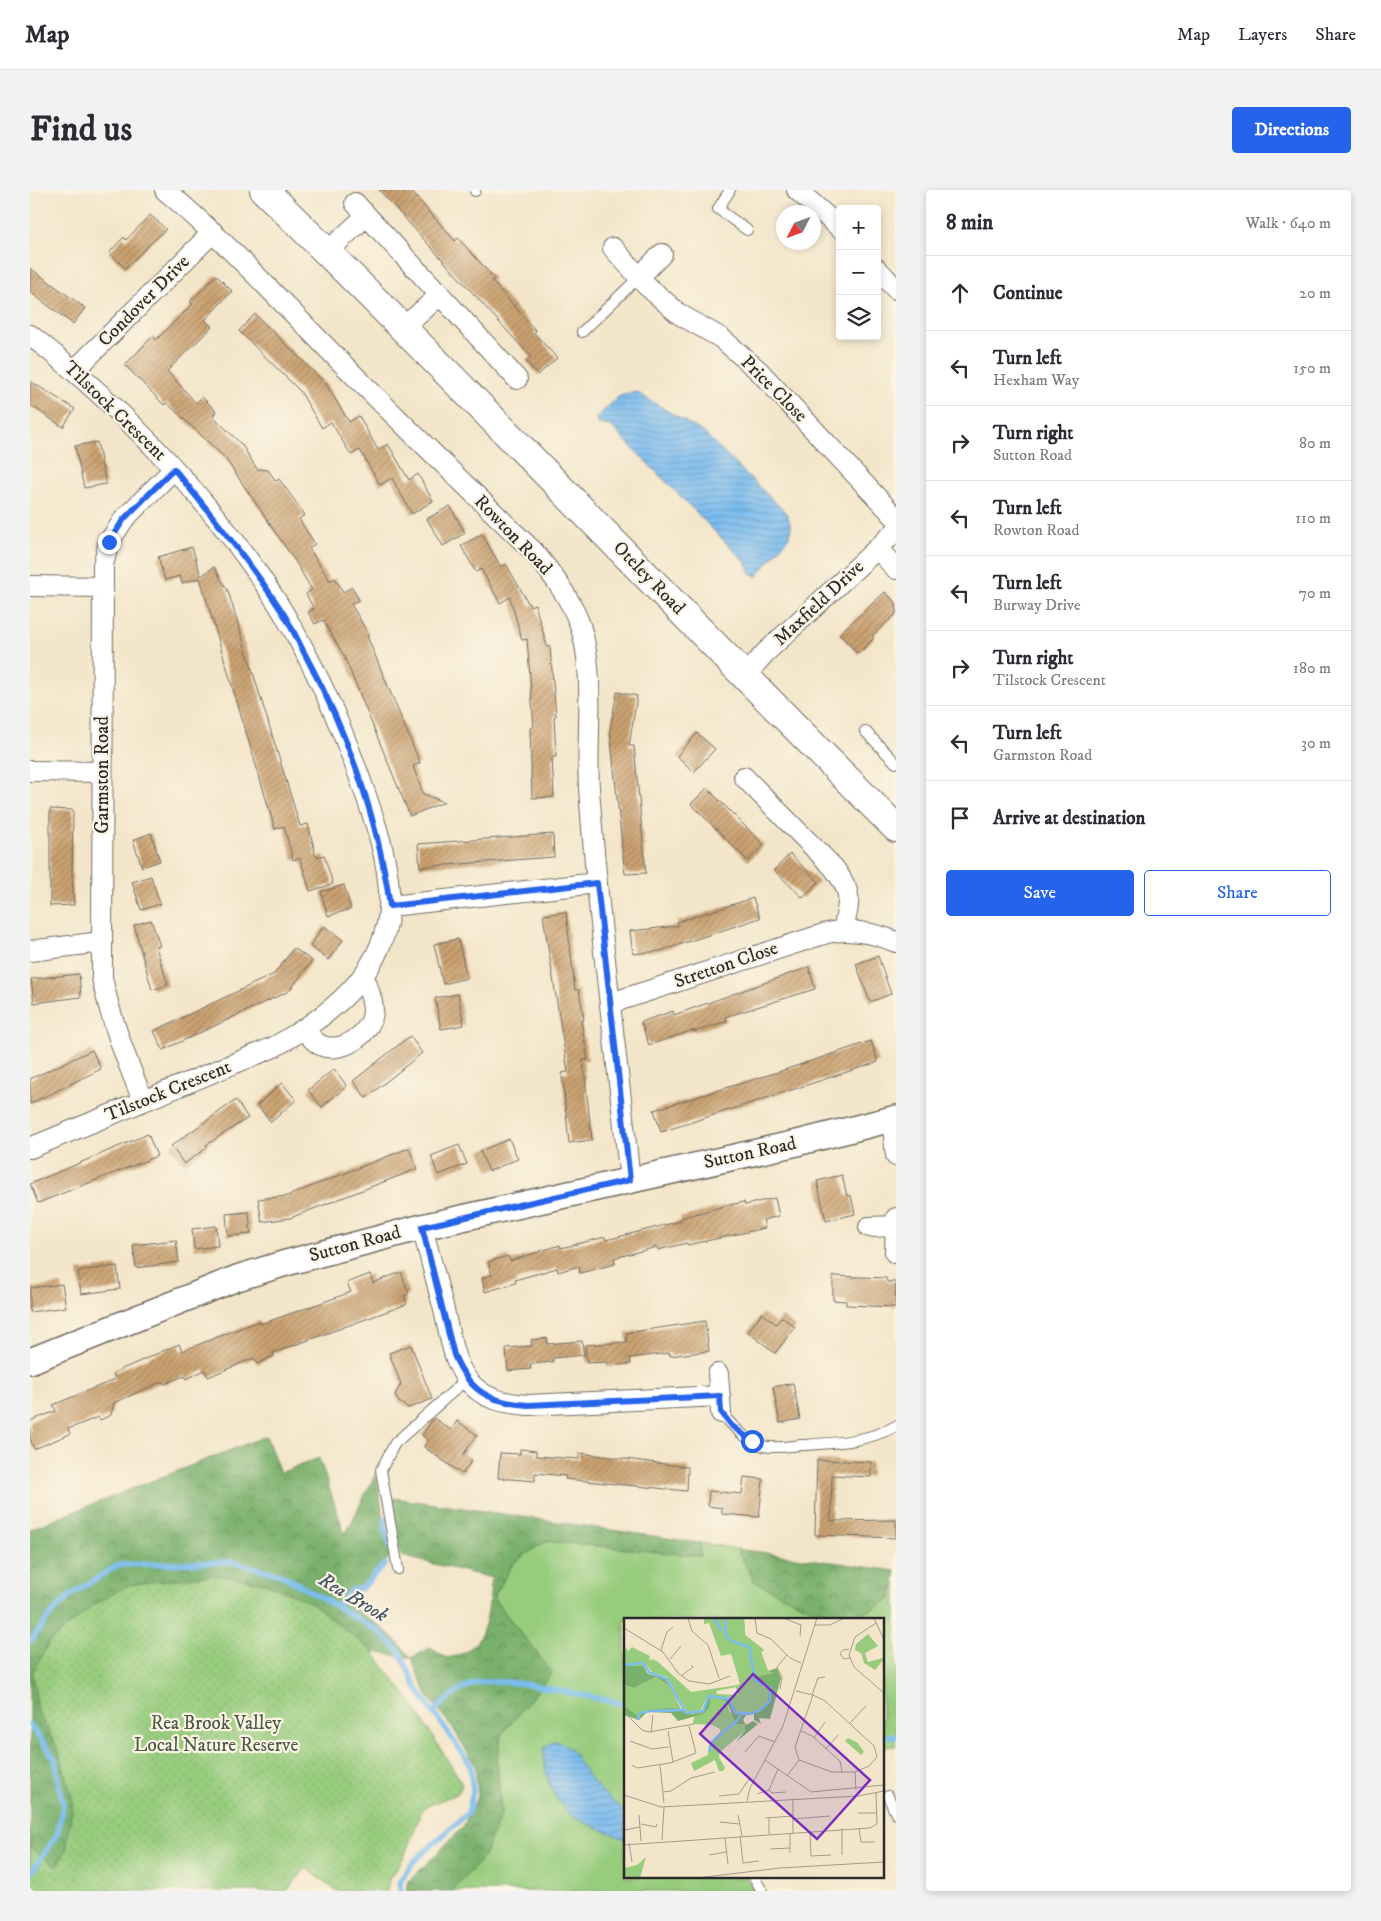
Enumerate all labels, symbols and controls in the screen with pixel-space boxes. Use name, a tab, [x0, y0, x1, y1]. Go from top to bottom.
text: Map	[25, 20, 69, 50]
text: Map	[1177, 24, 1210, 46]
text: Layers	[1238, 24, 1287, 46]
text: Share	[1315, 24, 1356, 46]
button: Directions	[1232, 107, 1351, 153]
text: Find us	[30, 108, 132, 152]
north arrow	[776, 205, 821, 250]
map controls	[836, 205, 881, 340]
button: +	[836, 205, 881, 250]
text: 8 min	[946, 210, 993, 236]
text: Walk · 640 m	[1245, 213, 1331, 233]
street label: Condover Drive	[93, 250, 195, 352]
button: −	[836, 250, 881, 295]
icon: ahead	[946, 279, 974, 307]
text: Continue	[993, 282, 1063, 305]
text: 20 m	[1299, 283, 1331, 303]
button: layers	[836, 295, 881, 340]
text: Turn left	[993, 347, 1062, 370]
street label: Price Close	[736, 351, 812, 427]
icon: left	[946, 354, 974, 382]
street label: Tilstock Crescent	[59, 356, 171, 466]
text: 150 m	[1293, 358, 1331, 378]
text: Hexham Way	[993, 370, 1079, 390]
text: Turn right	[993, 422, 1073, 445]
icon: right	[946, 429, 974, 457]
text: 80 m	[1299, 433, 1331, 453]
text: Sutton Road	[993, 445, 1072, 465]
street label: Rowton Road	[469, 490, 557, 580]
text: Turn left	[993, 497, 1062, 520]
icon: left	[946, 504, 974, 532]
text: 110 m	[1295, 508, 1331, 528]
text: Rowton Road	[993, 520, 1079, 540]
route end	[98, 531, 121, 554]
street label: Oteley Road	[608, 536, 690, 620]
street label: Maxfield Drive	[769, 555, 869, 651]
text: Turn left	[993, 572, 1062, 595]
icon: left	[946, 579, 974, 607]
text: 70 m	[1299, 583, 1331, 603]
text: Burway Drive	[993, 595, 1081, 615]
text: Turn right	[993, 647, 1073, 670]
icon: right	[946, 654, 974, 682]
text: 180 m	[1293, 658, 1331, 678]
text: Tilstock Crescent	[993, 670, 1106, 690]
street label: Garmston Road	[91, 716, 114, 834]
text: Turn left	[993, 722, 1062, 745]
icon: left	[946, 729, 974, 757]
text: 30 m	[1301, 733, 1331, 753]
text: Garmston Road	[993, 745, 1092, 765]
icon: arrive	[946, 804, 974, 832]
text: Arrive at destination	[993, 807, 1145, 830]
button: Save	[946, 870, 1134, 916]
button: Share	[1144, 870, 1331, 916]
street label: Stretton Close	[671, 936, 781, 993]
street label: Tilstock Crescent	[102, 1055, 234, 1127]
street label: Sutton Road	[702, 1132, 799, 1174]
street label: Sutton Road	[307, 1221, 404, 1267]
route start	[741, 1430, 764, 1453]
water label: Rea Brook	[313, 1567, 393, 1629]
inset map	[624, 1618, 884, 1878]
park label: Rea Brook Valley Local Nature Reserve	[134, 1712, 298, 1757]

